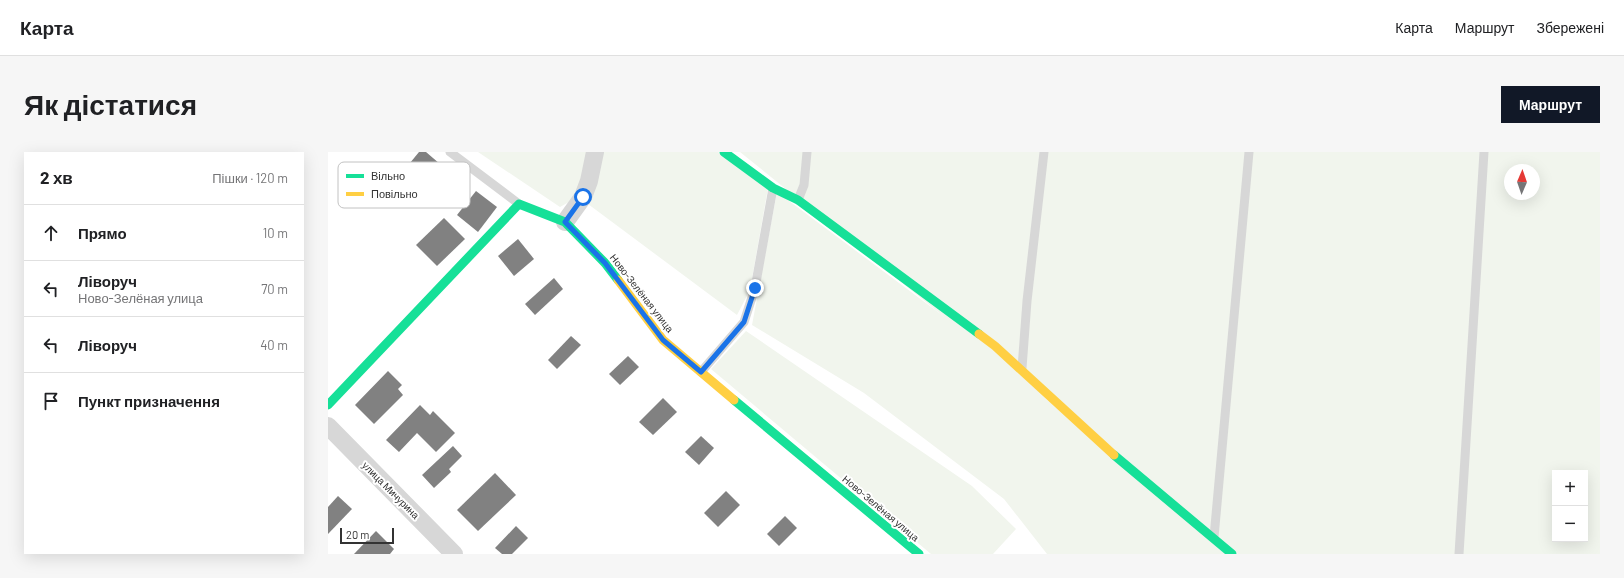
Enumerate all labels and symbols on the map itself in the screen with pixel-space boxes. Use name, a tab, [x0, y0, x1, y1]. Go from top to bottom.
legend	[338, 162, 470, 208]
north arrow	[1504, 164, 1540, 200]
text: Вільно	[371, 169, 405, 182]
text: Повільно	[371, 187, 418, 200]
route start	[574, 188, 592, 206]
street label: Ново-Зелёная улица	[608, 251, 677, 335]
route end	[746, 279, 764, 297]
street label: улица Мичурина	[360, 459, 422, 521]
street label: Ново-Зелёная улица	[840, 473, 922, 544]
scale bar	[340, 526, 394, 545]

